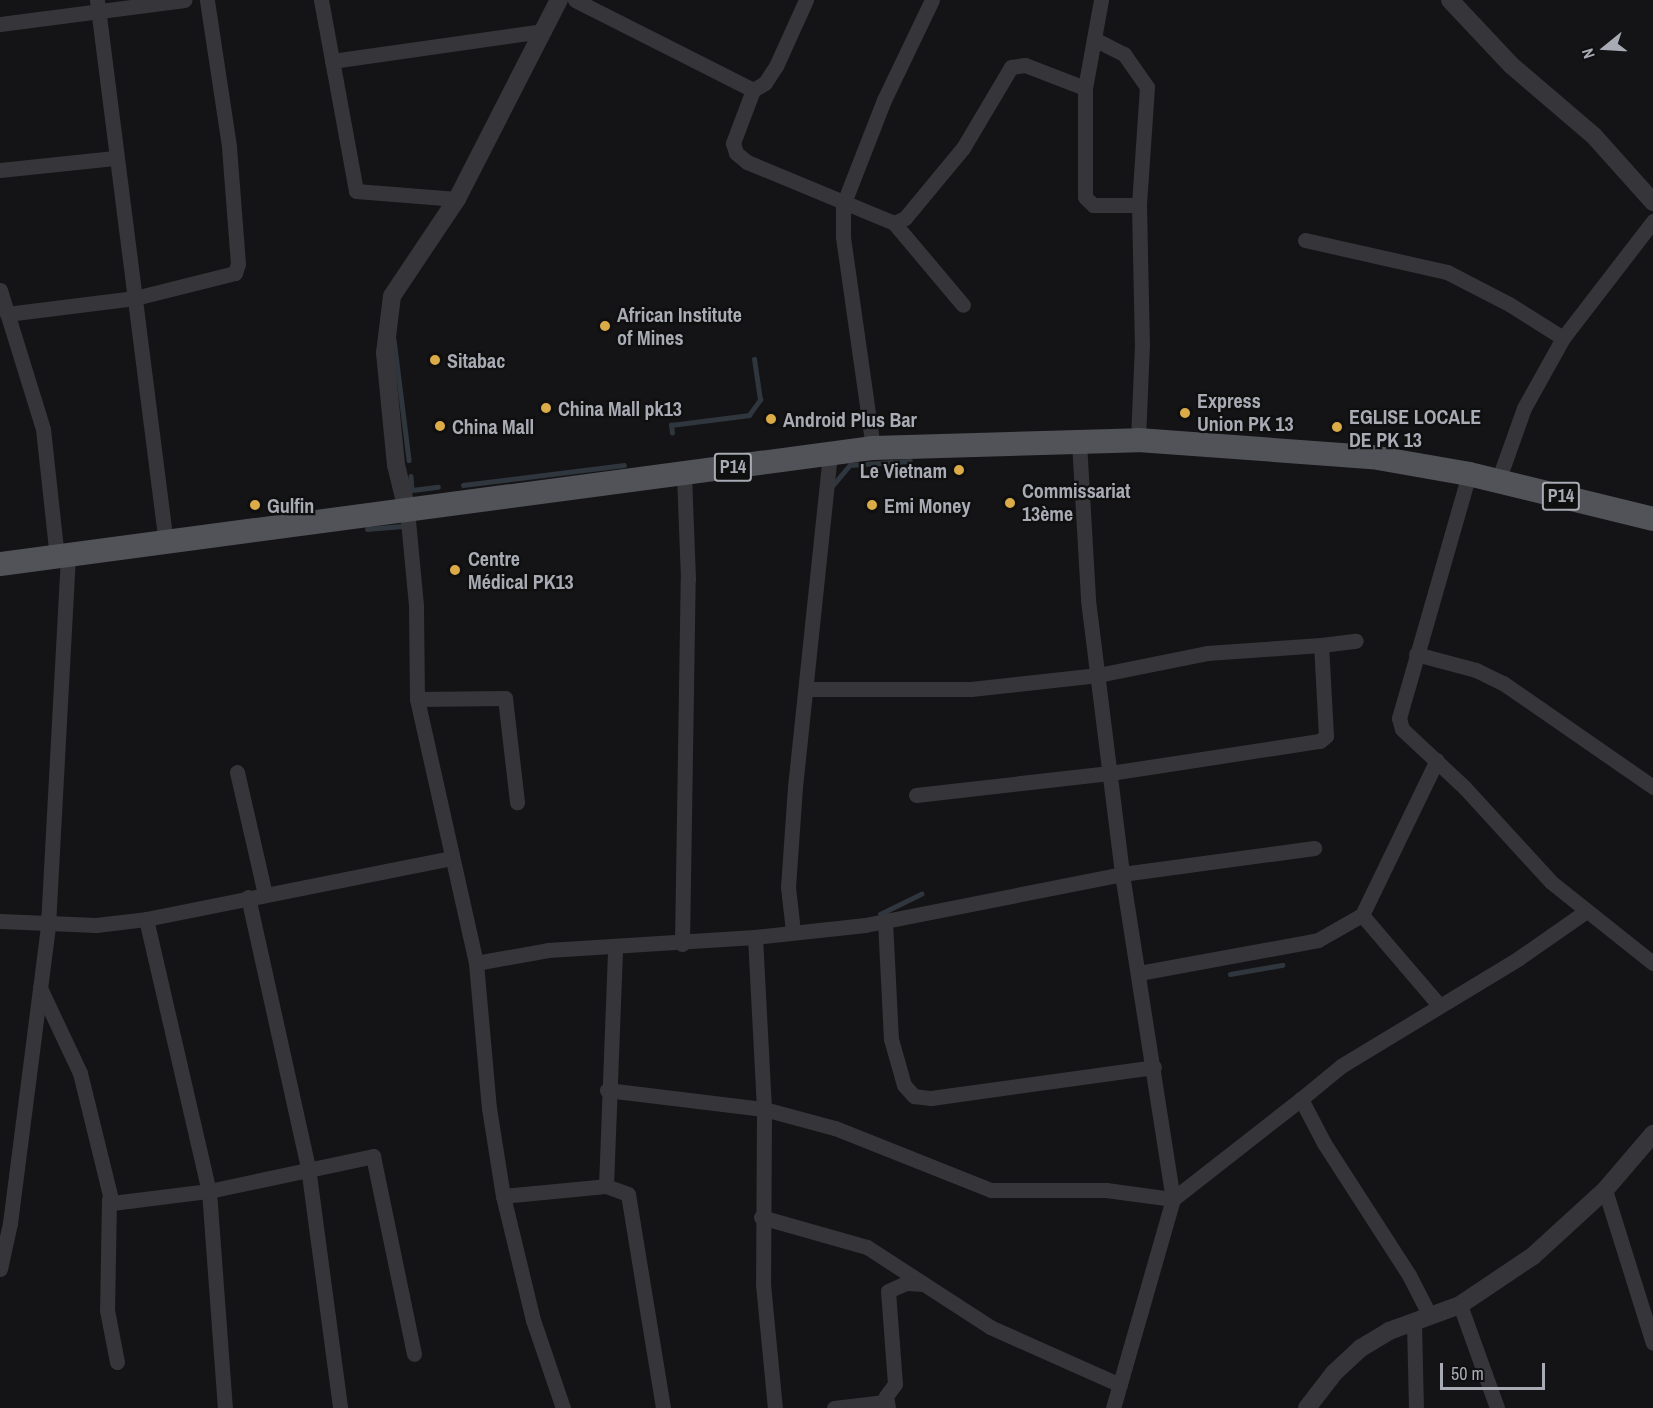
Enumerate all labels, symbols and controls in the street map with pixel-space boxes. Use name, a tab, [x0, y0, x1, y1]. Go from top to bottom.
north arrow	[1575, 18, 1635, 78]
text: N	[1576, 46, 1600, 61]
place label: African Institute of Mines	[617, 302, 742, 349]
marker: African Institute of Mines	[598, 319, 612, 333]
place label: Sitabac	[447, 348, 505, 372]
marker: Sitabac	[428, 353, 442, 367]
place label: Express Union PK 13	[1197, 389, 1294, 436]
place label: China Mall pk13	[558, 396, 682, 420]
marker: China Mall pk13	[539, 401, 553, 415]
place label: EGLISE LOCALE DE PK 13	[1349, 404, 1481, 451]
marker: Express Union PK 13	[1178, 406, 1192, 420]
place label: Android Plus Bar	[783, 407, 917, 431]
marker: Android Plus Bar	[764, 412, 778, 426]
place label: China Mall	[452, 414, 534, 438]
marker: China Mall	[433, 419, 447, 433]
marker: EGLISE LOCALE DE PK 13	[1330, 420, 1344, 434]
road number: P14	[714, 452, 752, 482]
place label: Le Vietnam	[860, 458, 947, 482]
marker: Le Vietnam	[952, 463, 966, 477]
place label: Commissariat 13ème	[1022, 479, 1130, 526]
road number: P14	[1542, 481, 1580, 511]
place label: Gulfin	[267, 493, 314, 517]
place label: Emi Money	[884, 493, 971, 517]
marker: Commissariat 13ème	[1003, 496, 1017, 510]
marker: Gulfin	[248, 498, 262, 512]
marker: Emi Money	[865, 498, 879, 512]
place label: Centre Médical PK13	[468, 546, 574, 593]
marker: Centre Médical PK13	[446, 561, 464, 579]
scale bar	[1443, 1351, 1548, 1389]
text: 50 m	[1451, 1361, 1484, 1386]

